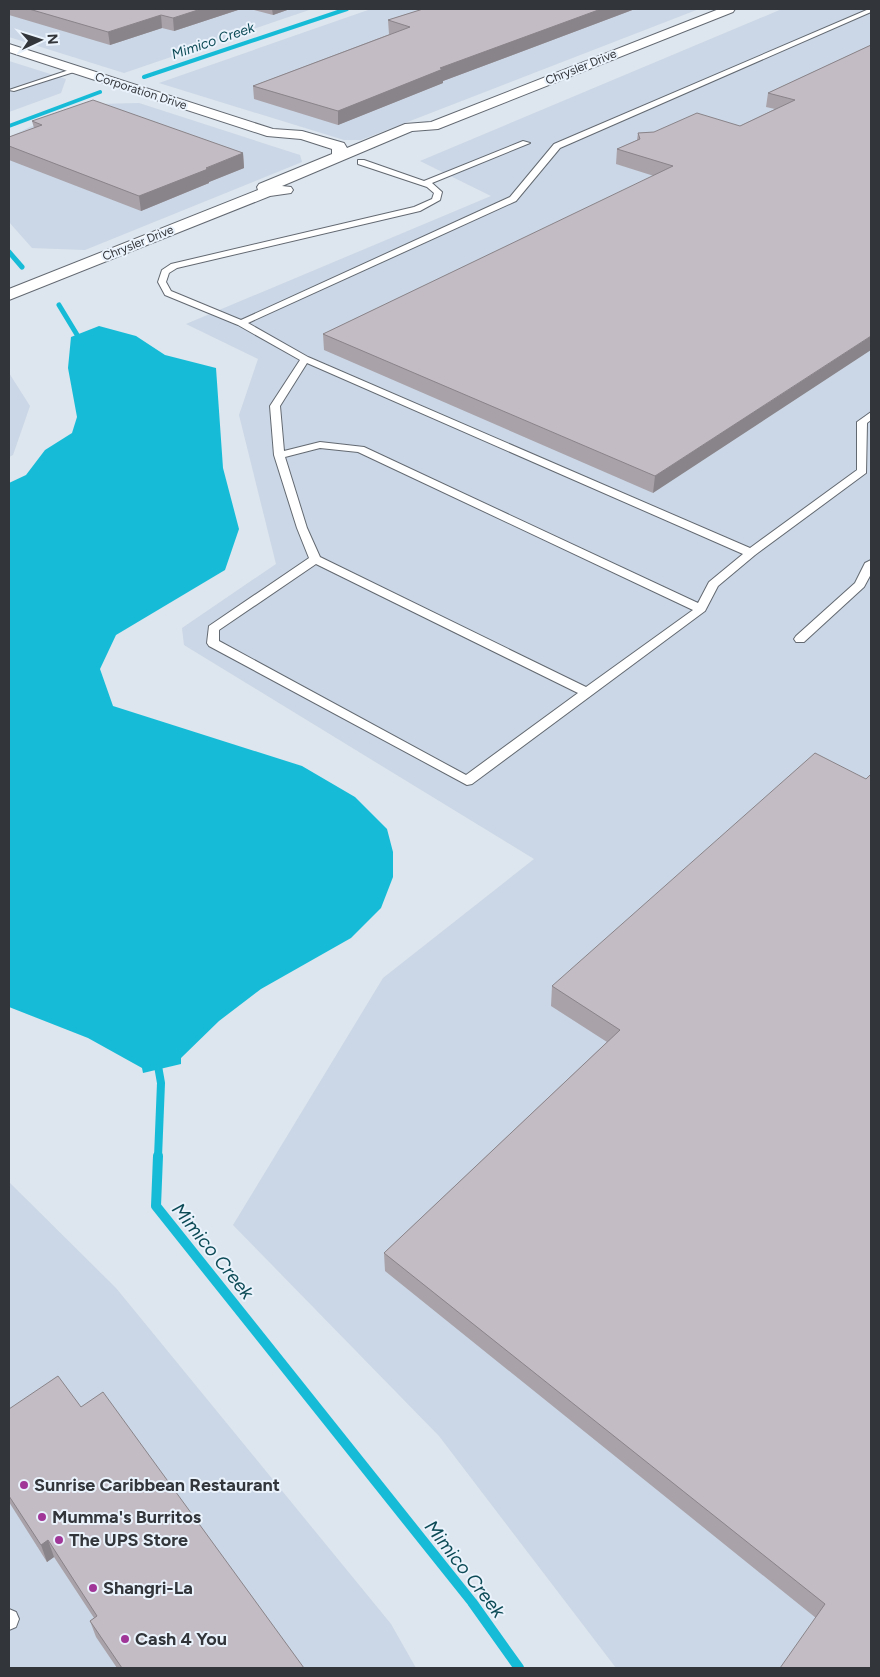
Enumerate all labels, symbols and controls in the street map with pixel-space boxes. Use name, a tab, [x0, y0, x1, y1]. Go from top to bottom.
north arrow	[15, 15, 65, 65]
water label: Mimico Creek	[169, 18, 258, 63]
text: N	[44, 33, 61, 45]
street label: Chrysler Drive	[543, 46, 619, 88]
street label: Corporation Drive	[93, 70, 189, 113]
street label: Chrysler Drive	[100, 222, 176, 264]
water label: Mimico Creek	[167, 1198, 259, 1304]
place label: Sunrise Caribbean Restaurant	[34, 1474, 280, 1496]
marker: Sunrise Caribbean Restaurant	[18, 1479, 30, 1491]
place label: Mumma's Burritos	[52, 1506, 202, 1528]
marker: Mumma's Burritos	[36, 1511, 48, 1523]
water label: Mimico Creek	[420, 1516, 511, 1623]
place label: The UPS Store	[69, 1529, 188, 1551]
marker: The UPS Store	[53, 1534, 65, 1546]
place label: Shangri-La	[103, 1577, 193, 1599]
marker: Shangri-La	[87, 1582, 99, 1594]
place label: Cash 4 You	[135, 1628, 227, 1650]
marker: Cash 4 You	[119, 1633, 131, 1645]

